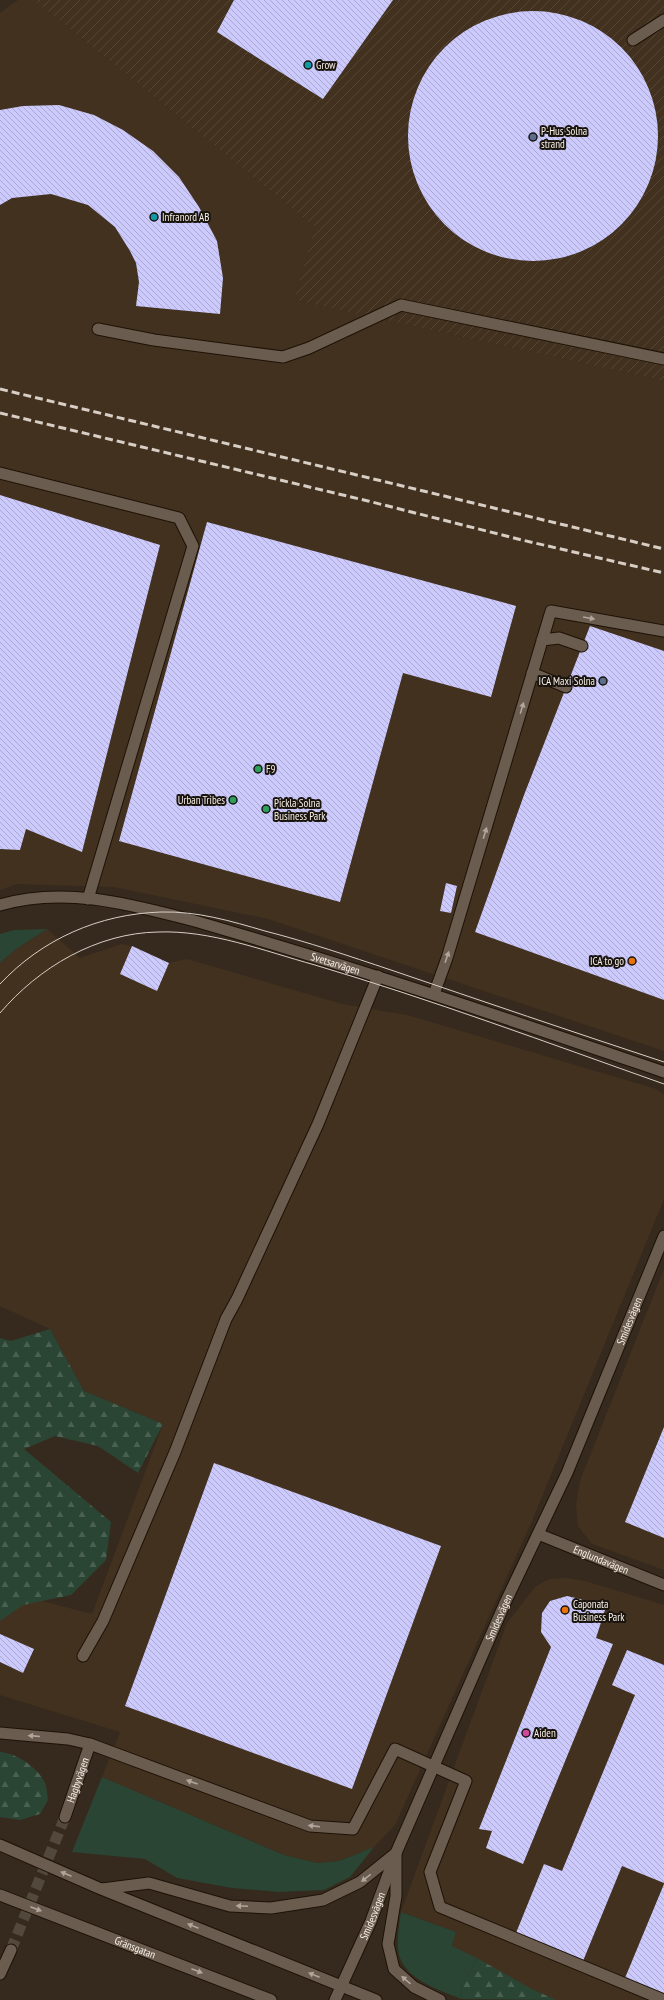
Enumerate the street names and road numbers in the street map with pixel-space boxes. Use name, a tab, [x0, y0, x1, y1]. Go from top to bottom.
street label: Svetsarvägen	[309, 949, 362, 978]
street label: Smidesvägen	[613, 1295, 645, 1347]
street label: Englundavägen	[571, 1542, 631, 1577]
street label: Smidesvägen	[482, 1591, 515, 1643]
street label: Hagbyvägen	[63, 1756, 92, 1805]
street label: Smidesvägen	[356, 1890, 388, 1942]
street label: Gränsgatan	[113, 1933, 158, 1962]

